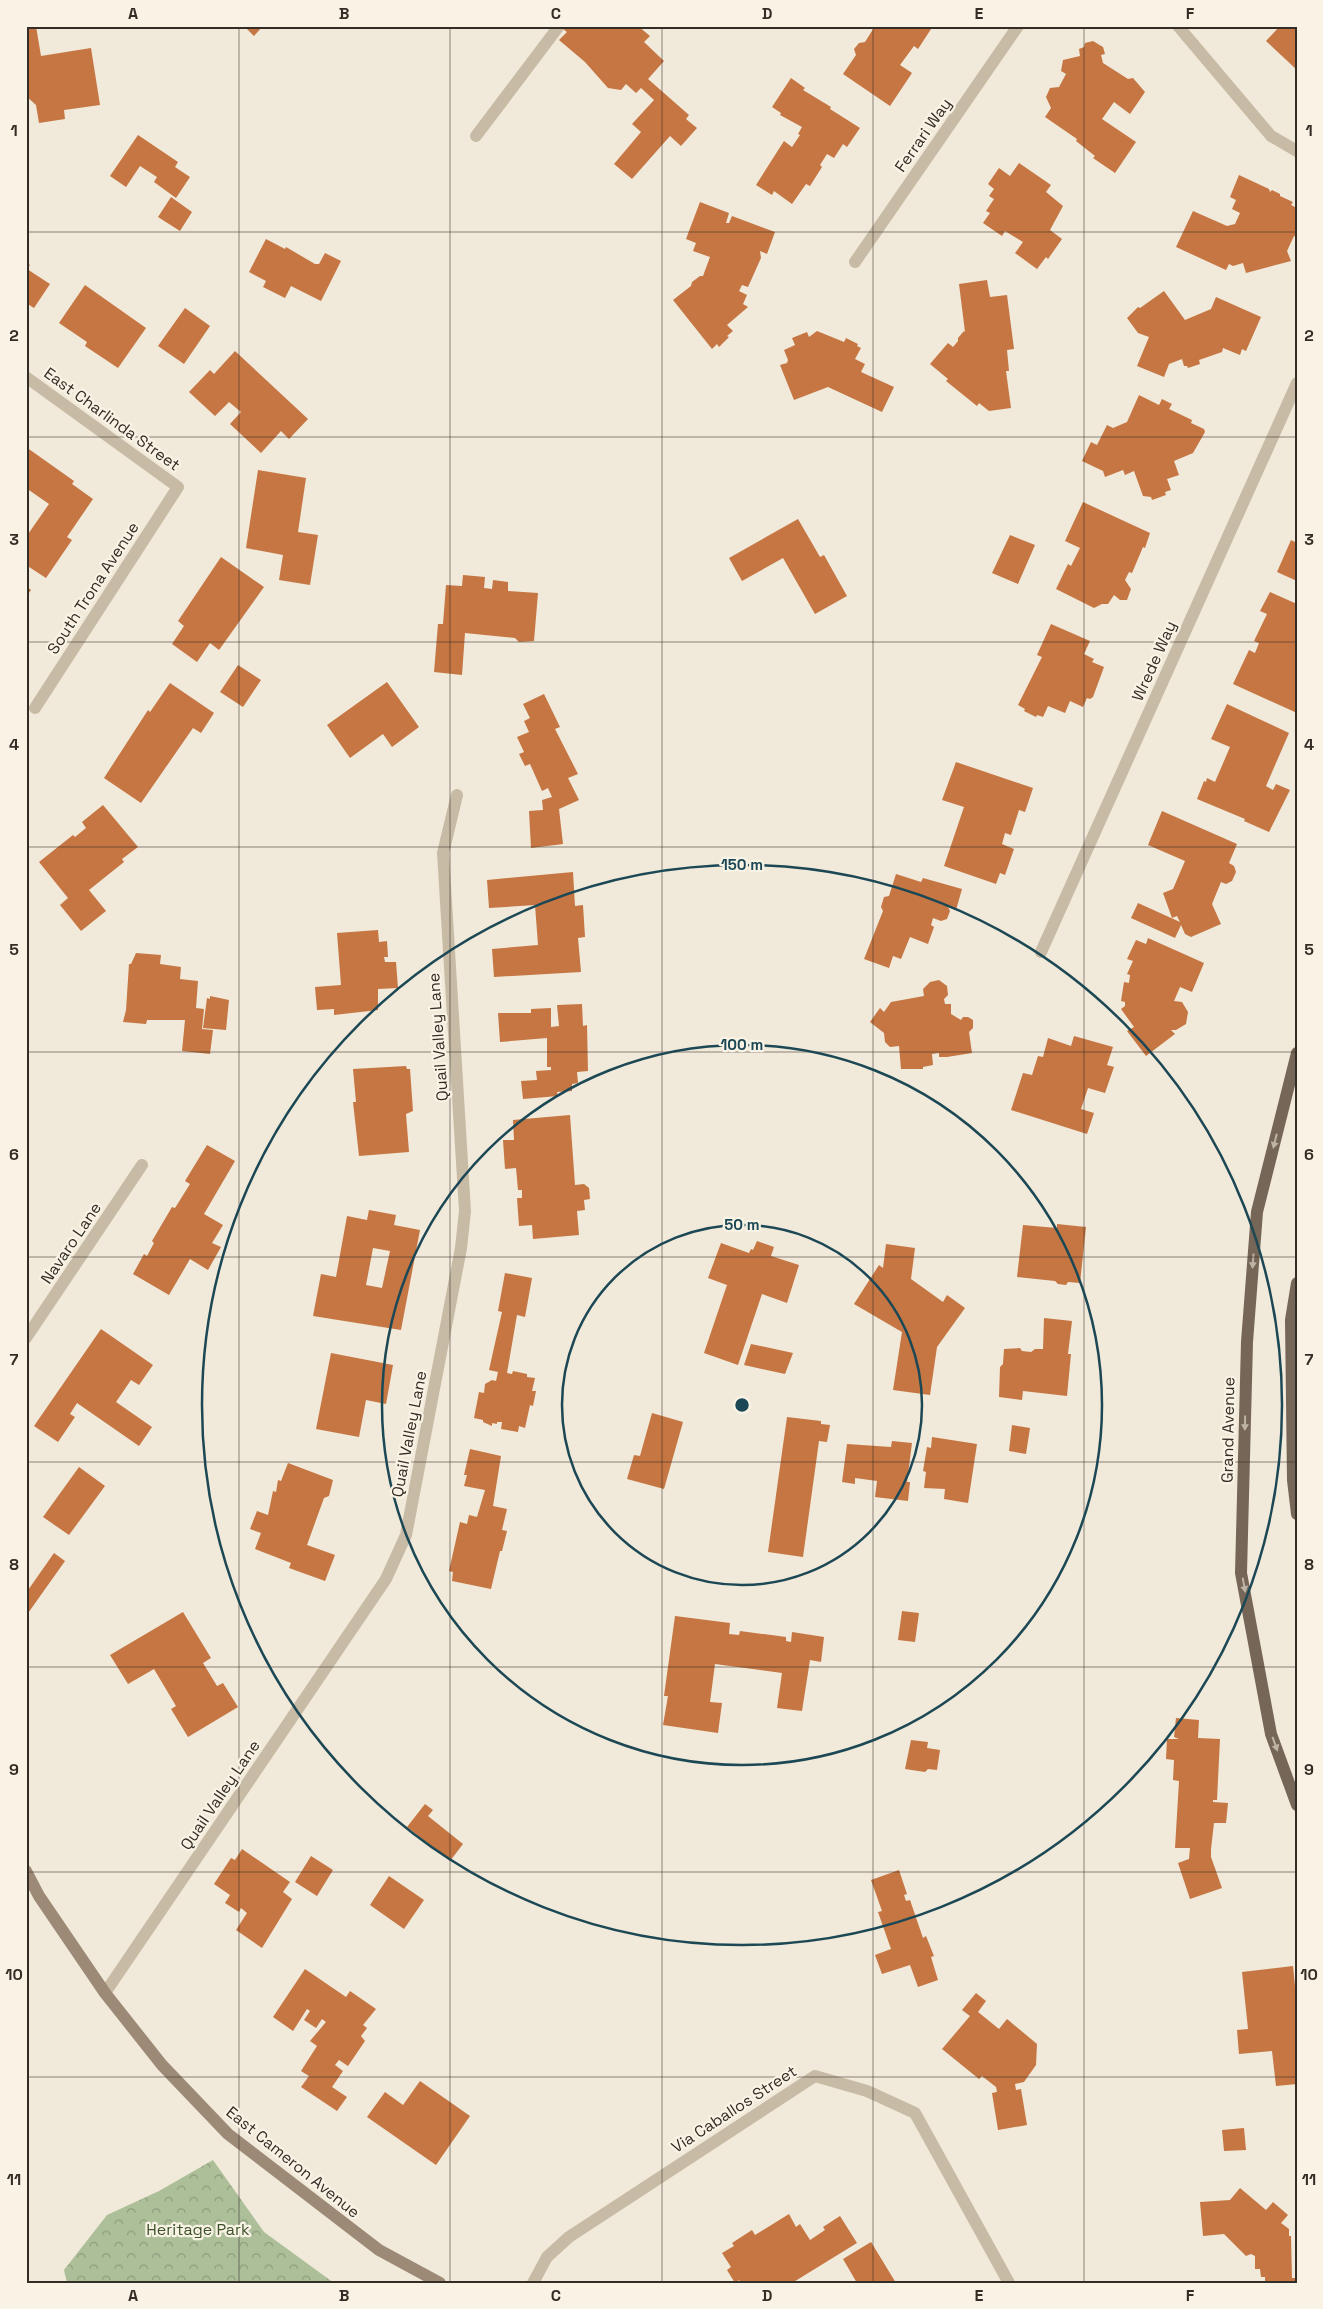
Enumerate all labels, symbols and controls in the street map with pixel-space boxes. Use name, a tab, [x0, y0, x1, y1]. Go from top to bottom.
text: A	[128, 3, 138, 24]
text: B	[339, 3, 349, 24]
text: C	[551, 3, 561, 24]
text: D	[762, 3, 772, 24]
text: E	[975, 3, 984, 24]
text: F	[1186, 3, 1195, 24]
street label: Ferrari Way	[890, 94, 956, 176]
text: 1	[10, 120, 18, 141]
text: 1	[1305, 120, 1313, 141]
text: 2	[9, 325, 19, 346]
text: 2	[1304, 325, 1314, 346]
street label: East Charlinda Street	[40, 362, 184, 476]
street label: South Trona Avenue	[42, 518, 144, 658]
text: 3	[9, 529, 19, 550]
text: 3	[1304, 529, 1314, 550]
street label: Wrede Way	[1127, 618, 1181, 704]
text: 4	[9, 734, 19, 755]
text: 4	[1304, 734, 1314, 755]
text: 150 m	[721, 855, 763, 874]
text: 5	[9, 939, 19, 960]
text: 5	[1304, 939, 1314, 960]
street label: Quail Valley Lane	[423, 972, 453, 1102]
text: 100 m	[721, 1035, 763, 1054]
one-way arrow	[1271, 1134, 1279, 1149]
text: 6	[9, 1144, 19, 1165]
text: 6	[1304, 1144, 1314, 1165]
street label: Navaro Lane	[36, 1198, 106, 1288]
text: 50 m	[724, 1215, 760, 1234]
one-way arrow	[1249, 1253, 1257, 1269]
text: 7	[10, 1349, 19, 1370]
text: 7	[1305, 1349, 1314, 1370]
street label: Quail Valley Lane	[386, 1369, 432, 1499]
street label: Grand Avenue	[1217, 1377, 1239, 1483]
centre of rings	[733, 1396, 751, 1414]
one-way arrow	[1241, 1415, 1249, 1431]
text: 8	[9, 1554, 19, 1575]
text: 8	[1304, 1554, 1314, 1575]
one-way arrow	[1240, 1577, 1248, 1593]
street label: Quail Valley Lane	[175, 1736, 265, 1854]
one-way arrow	[1272, 1737, 1279, 1752]
text: 9	[9, 1759, 19, 1780]
text: 9	[1304, 1759, 1314, 1780]
text: 10	[5, 1964, 23, 1985]
text: 10	[1300, 1964, 1318, 1985]
street label: Via Caballos Street	[667, 2061, 801, 2157]
street label: East Cameron Avenue	[222, 2101, 364, 2223]
text: 11	[7, 2169, 21, 2190]
text: 11	[1302, 2169, 1316, 2190]
park label: Heritage Park	[146, 2219, 250, 2240]
text: A	[128, 2285, 138, 2306]
text: B	[339, 2285, 349, 2306]
text: C	[551, 2285, 561, 2306]
text: D	[762, 2285, 772, 2306]
text: E	[975, 2285, 984, 2306]
text: F	[1186, 2285, 1195, 2306]

